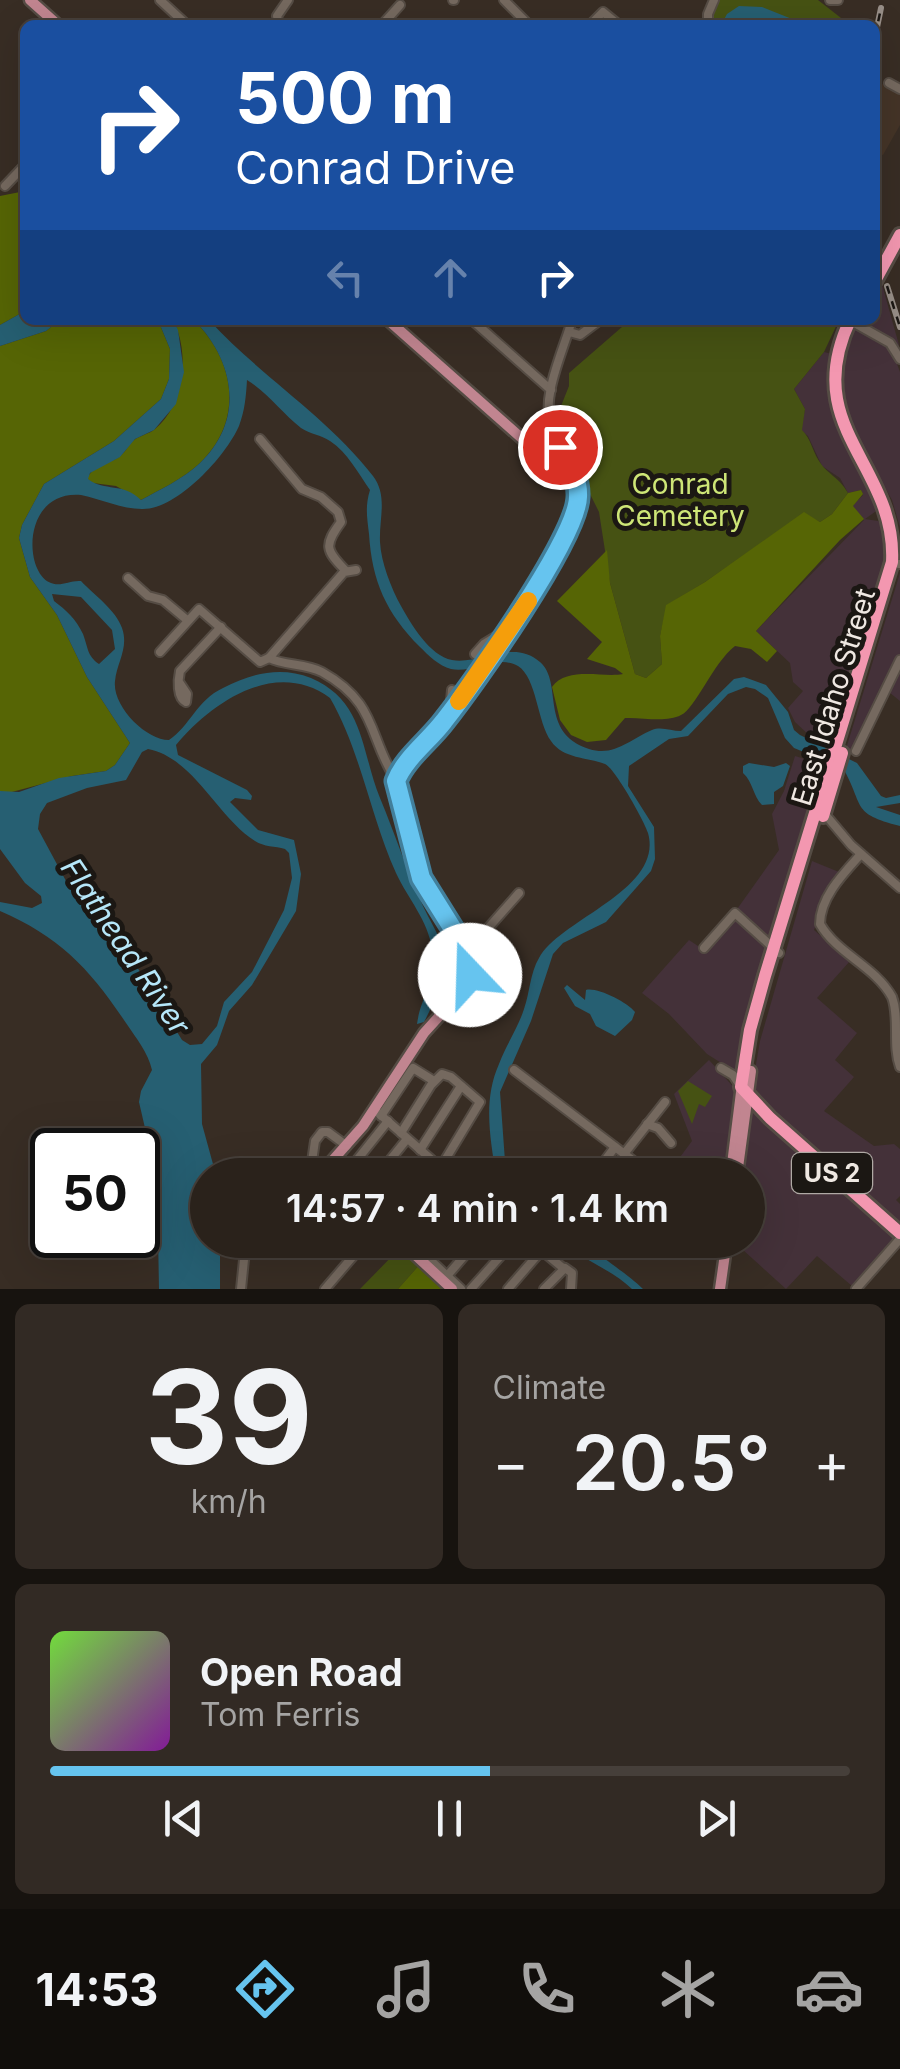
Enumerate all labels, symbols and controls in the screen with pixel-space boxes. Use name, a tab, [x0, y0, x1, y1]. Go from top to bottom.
text: 500 m	[235, 55, 455, 140]
icon: right	[70, 60, 200, 190]
text: Conrad Drive	[235, 140, 516, 195]
icon: left	[318, 250, 373, 305]
icon: ahead	[423, 250, 478, 305]
icon: right	[528, 250, 583, 305]
pin	[518, 405, 603, 490]
icon: arrive	[533, 420, 588, 475]
park label: Conrad Cemetery	[615, 467, 745, 533]
street label: East Idaho Street	[784, 584, 882, 810]
water label: Flathead River	[54, 851, 199, 1042]
position arrow	[418, 923, 522, 1027]
speed limit sign: 50	[30, 1128, 160, 1258]
road number: US 2	[792, 1153, 872, 1193]
text: 14:57 · 4 min · 1.4 km	[286, 1185, 669, 1231]
text: 39	[145, 1338, 313, 1495]
text: Climate	[493, 1368, 606, 1407]
text: 20.5°	[572, 1417, 771, 1508]
text: −	[493, 1430, 529, 1496]
text: +	[814, 1430, 850, 1496]
text: km/h	[191, 1482, 267, 1521]
text: Open Road	[200, 1649, 403, 1695]
text: Tom Ferris	[200, 1695, 360, 1734]
icon: previous	[156, 1791, 211, 1846]
icon: pause	[422, 1791, 477, 1846]
icon: next	[689, 1791, 744, 1846]
icon: directions	[230, 1954, 300, 2024]
icon: music	[371, 1954, 441, 2024]
icon: phone	[512, 1954, 582, 2024]
icon: climate	[653, 1954, 723, 2024]
icon: car	[794, 1954, 864, 2024]
text: 14:53	[36, 1962, 158, 2017]

